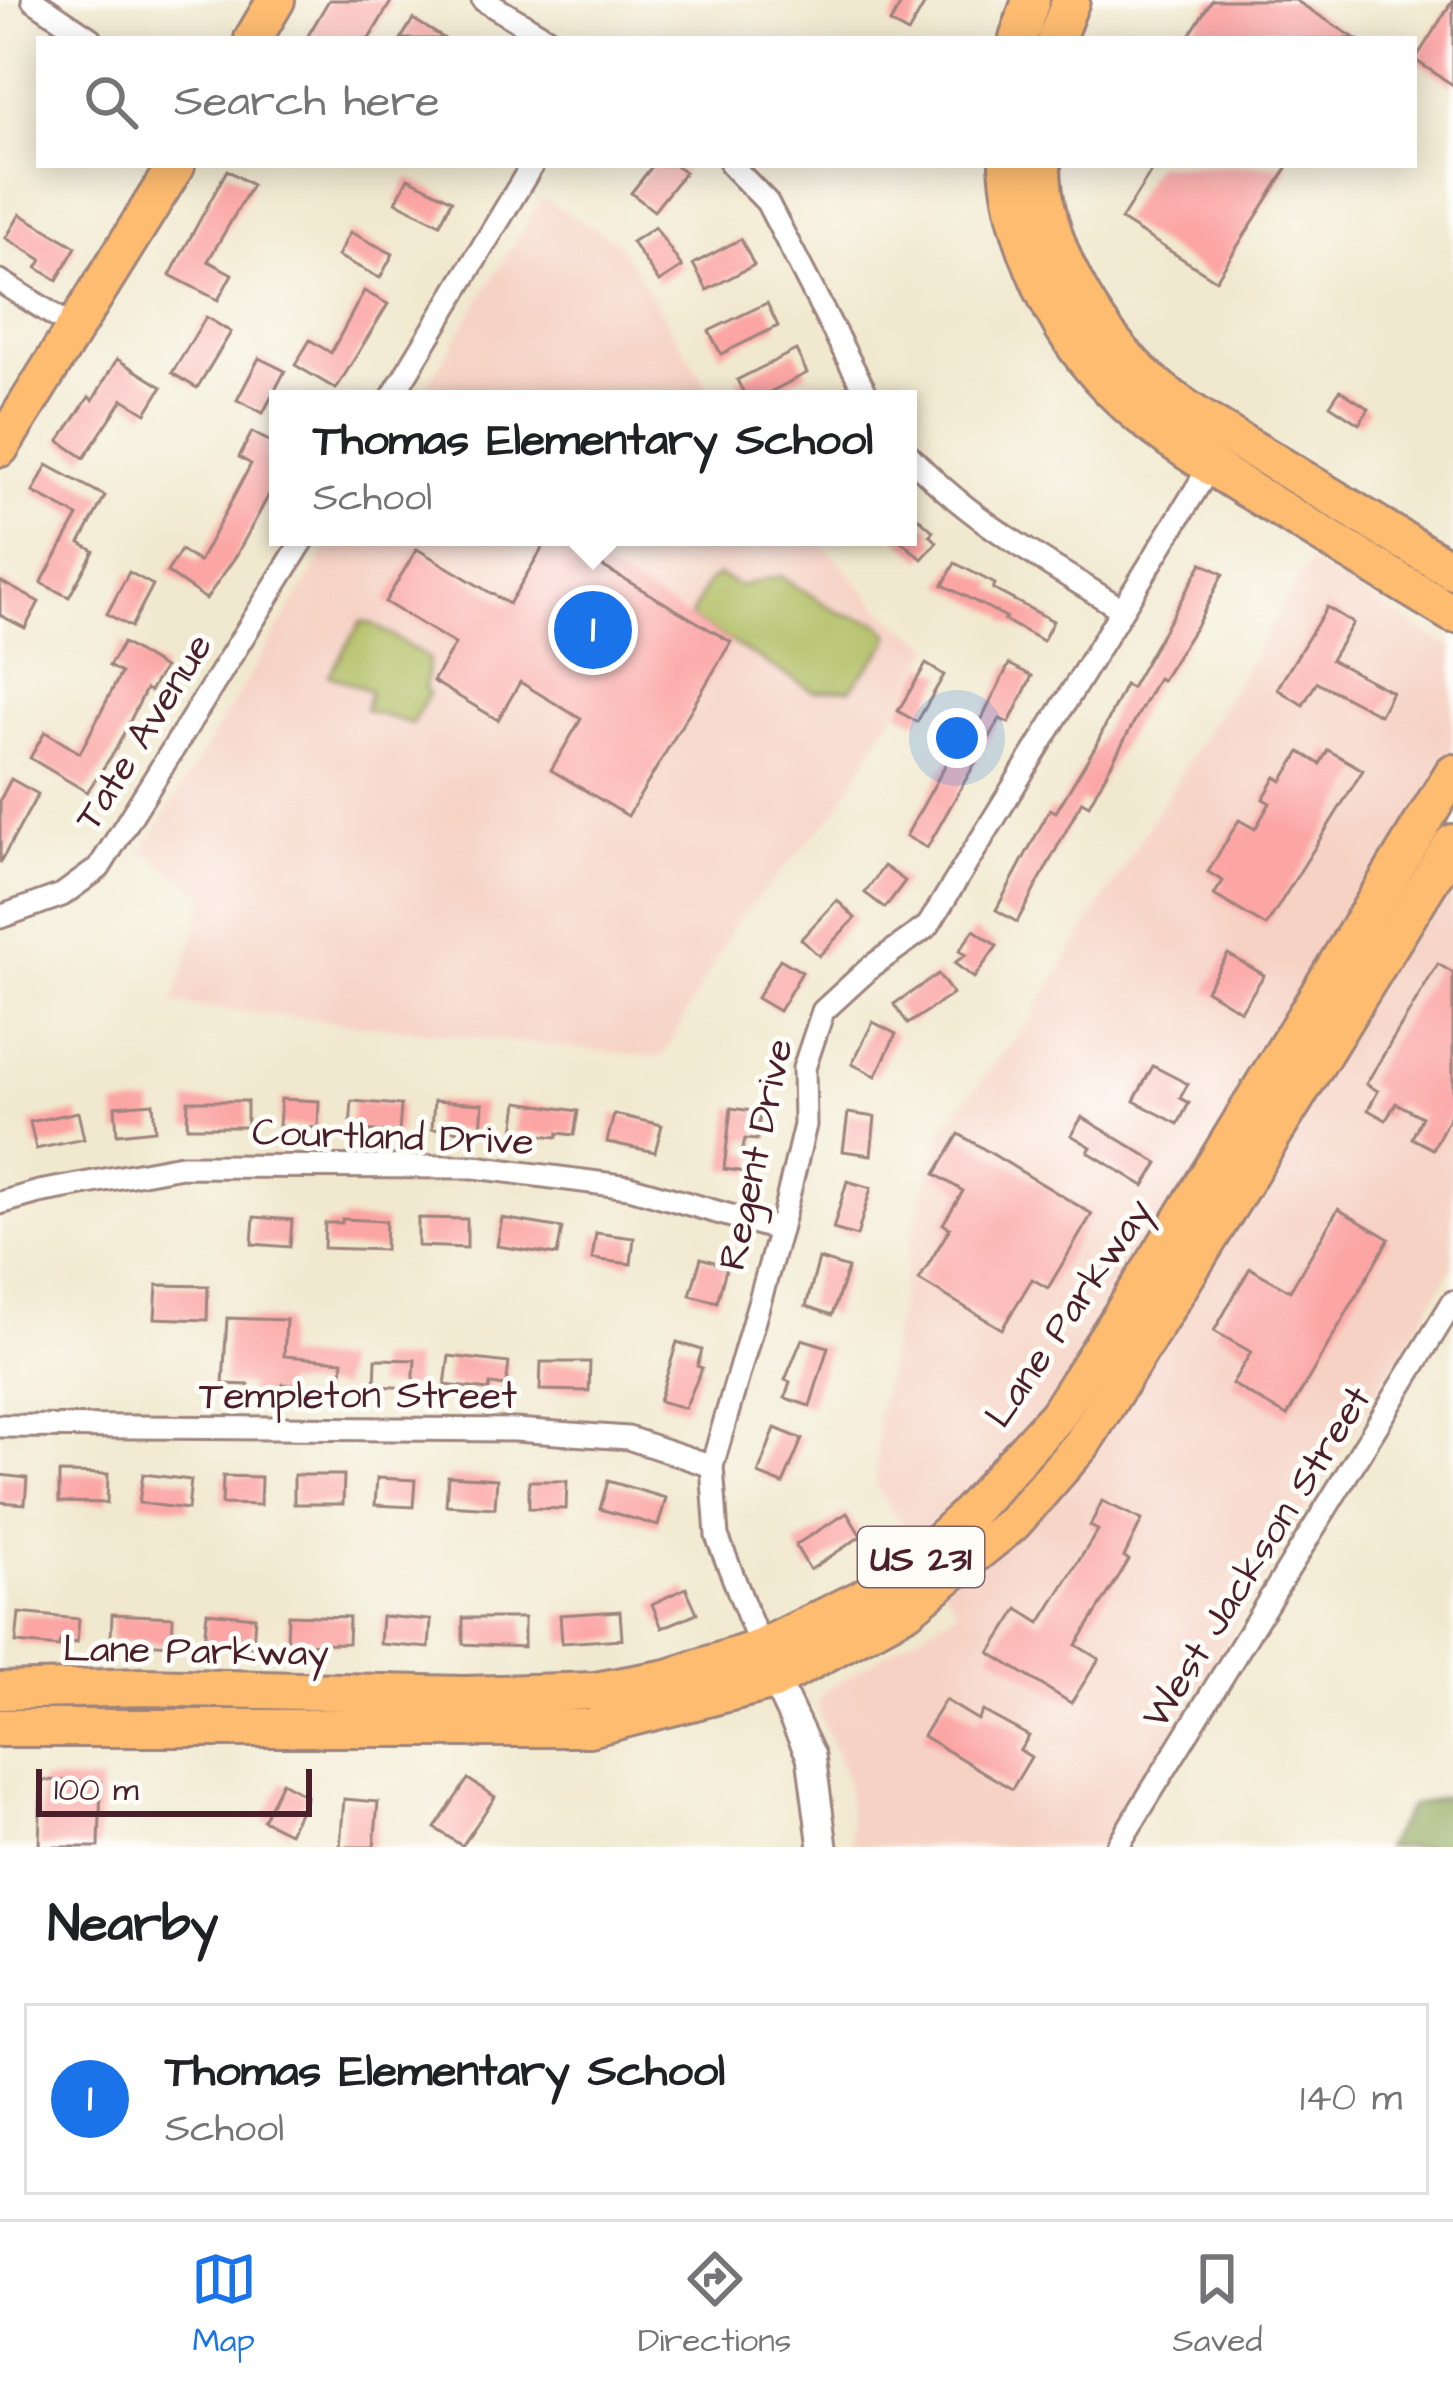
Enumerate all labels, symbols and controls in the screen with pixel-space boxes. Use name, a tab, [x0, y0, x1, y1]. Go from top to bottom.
search box	[36, 36, 1417, 168]
icon: search	[78, 69, 144, 135]
text: Search here	[174, 71, 440, 133]
popup	[269, 390, 917, 546]
text: Thomas Elementary School	[313, 410, 873, 472]
text: School	[313, 472, 432, 526]
pin: 1	[554, 585, 632, 675]
street label: Tate Avenue	[62, 624, 227, 842]
your location	[927, 708, 987, 768]
street label: Regent Drive	[706, 1034, 808, 1275]
street label: Courtland Drive	[251, 1106, 535, 1170]
street label: Lane Parkway	[973, 1188, 1167, 1440]
street label: Templeton Street	[199, 1370, 517, 1424]
street label: West Jackson Street	[1130, 1376, 1385, 1739]
road number: US 231	[858, 1527, 984, 1587]
street label: Lane Parkway	[62, 1623, 329, 1682]
scale bar	[36, 1763, 312, 1816]
text: 100 m	[54, 1767, 139, 1813]
text: Nearby	[48, 1890, 218, 1961]
text: Thomas Elementary School	[165, 2041, 725, 2103]
text: 1	[88, 2072, 93, 2126]
text: 140 m	[1300, 2072, 1402, 2126]
text: School	[165, 2103, 284, 2157]
tab: Map	[191, 2246, 257, 2364]
tab: Directions	[638, 2246, 791, 2364]
tab: Saved	[1172, 2246, 1262, 2364]

